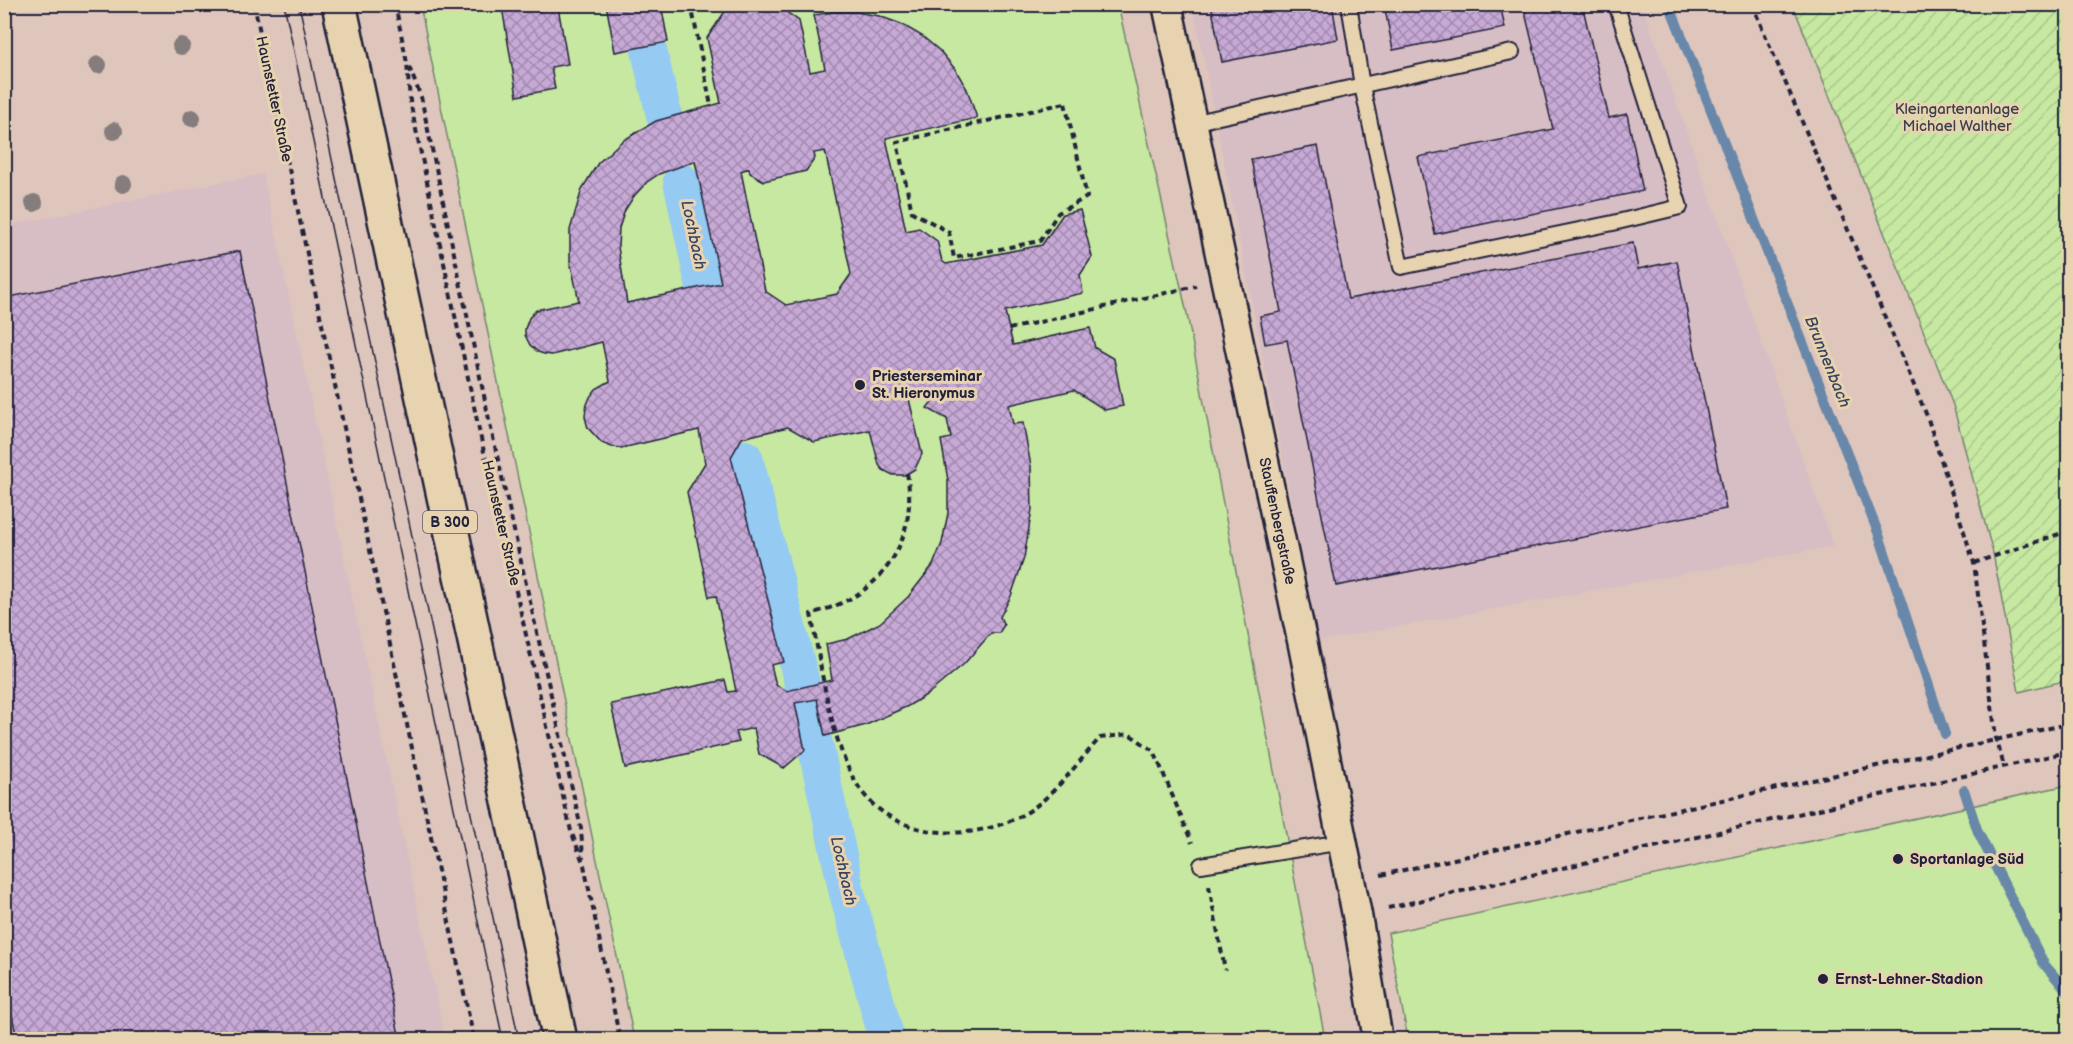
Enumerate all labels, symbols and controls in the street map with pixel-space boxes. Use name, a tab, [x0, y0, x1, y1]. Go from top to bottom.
street label: Haunstetter Straße	[251, 34, 297, 164]
park label: Kleingartenanlage Michael Walther	[1895, 100, 2019, 136]
water label: Lochbach	[676, 199, 710, 272]
water label: Brunnenbach	[1800, 313, 1854, 411]
place label: Priesterseminar St. Hieronymus	[872, 367, 983, 403]
marker: Priesterseminar St. Hieronymus	[853, 378, 867, 392]
street label: Stauffenbergstraße	[1254, 456, 1300, 586]
street label: Haunstetter Straße	[477, 458, 525, 588]
road number: B 300	[423, 511, 477, 533]
water label: Lochbach	[826, 835, 860, 908]
place label: Sportanlage Süd	[1910, 850, 2024, 869]
marker: Sportanlage Süd	[1891, 852, 1905, 866]
place label: Ernst-Lehner-Stadion	[1835, 970, 1983, 989]
marker: Ernst-Lehner-Stadion	[1816, 972, 1830, 986]

